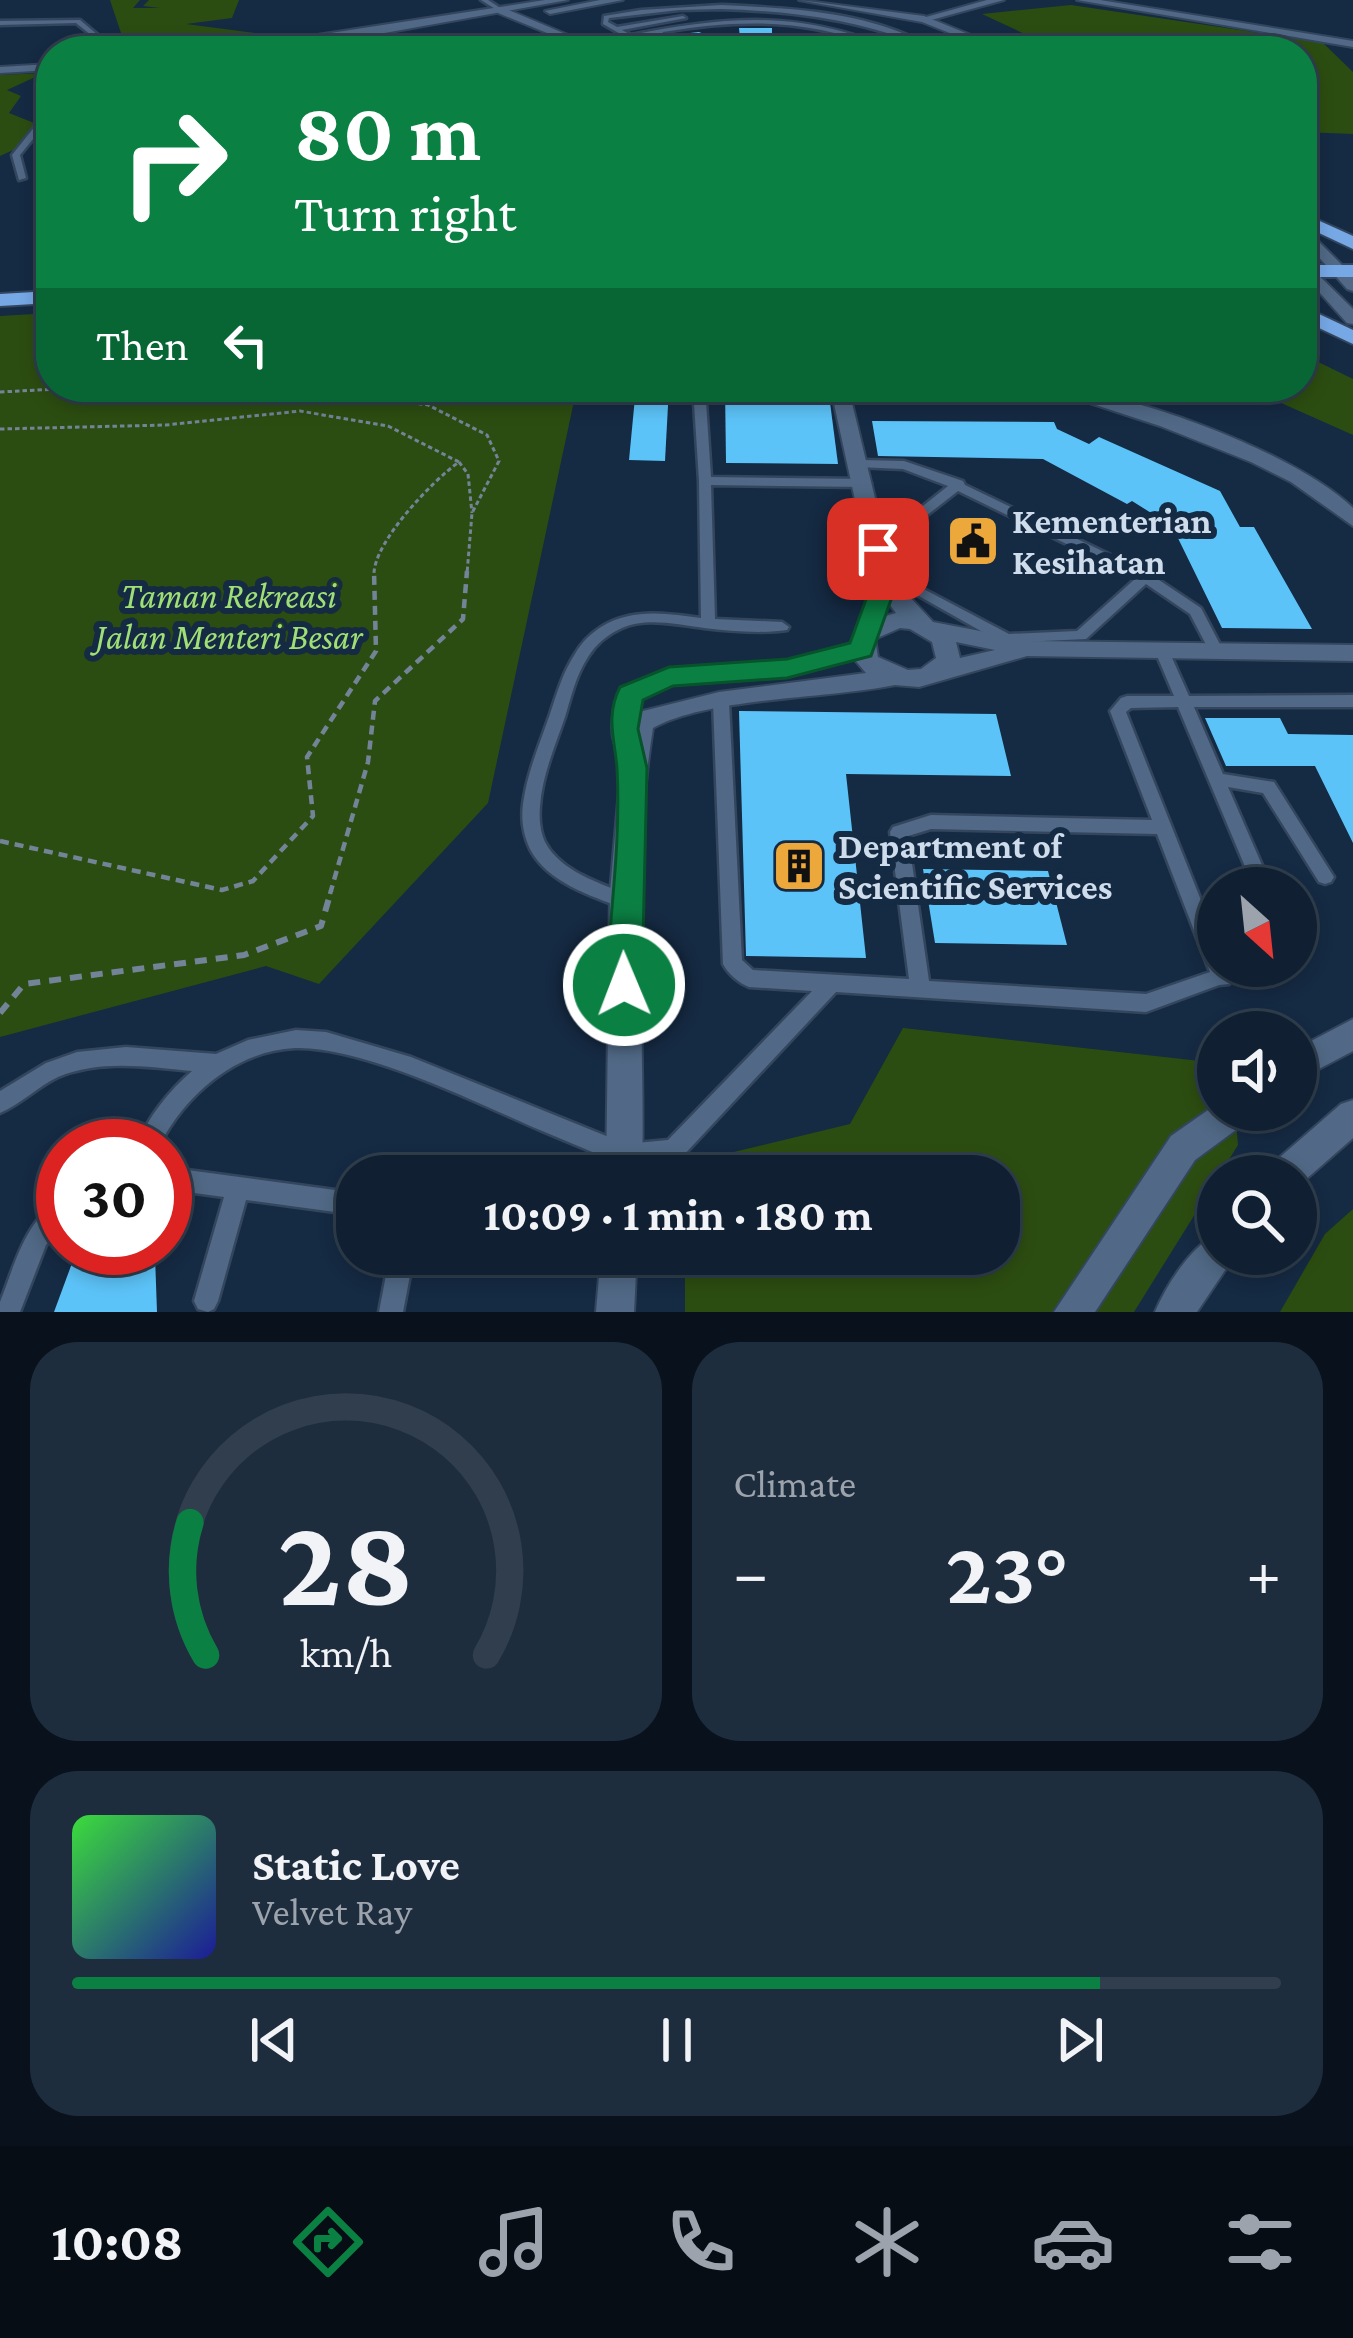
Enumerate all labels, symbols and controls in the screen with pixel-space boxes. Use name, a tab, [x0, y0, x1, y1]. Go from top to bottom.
icon: right	[96, 84, 252, 240]
text: 80 m	[294, 85, 481, 178]
text: Turn right	[294, 183, 516, 243]
icon: left	[213, 312, 279, 378]
text: Then	[96, 320, 189, 370]
pin	[827, 498, 929, 600]
place label: Kementerian Kesihatan	[1012, 501, 1212, 582]
public building icon: Kementerian Kesihatan	[945, 513, 1001, 569]
icon: arrive	[845, 516, 911, 582]
park label: Taman Rekreasi Jalan Menteri Besar	[89, 576, 364, 657]
place label: Department of Scientific Services	[838, 826, 1112, 907]
building icon: Department of Scientific Services	[771, 838, 827, 894]
north arrow	[1197, 867, 1317, 987]
map controls	[1197, 867, 1317, 1275]
position arrow	[561, 922, 687, 1048]
button: sound	[1197, 1011, 1317, 1131]
speed limit sign: 30	[36, 1119, 192, 1275]
button: search	[1197, 1155, 1317, 1275]
text: 10:09 · 1 min · 180 m	[483, 1190, 873, 1240]
text: Climate	[734, 1462, 856, 1505]
text: 28	[278, 1492, 414, 1631]
text: 23°	[946, 1522, 1069, 1622]
text: −	[734, 1536, 768, 1609]
text: +	[1246, 1536, 1281, 1609]
text: km/h	[300, 1628, 392, 1675]
text: Static Love	[252, 1840, 460, 1890]
text: Velvet Ray	[252, 1890, 412, 1933]
icon: previous	[241, 2007, 307, 2073]
icon: pause	[644, 2007, 710, 2073]
icon: next	[1047, 2007, 1113, 2073]
icon: directions	[286, 2200, 370, 2284]
icon: music	[472, 2200, 556, 2284]
icon: phone	[659, 2200, 743, 2284]
icon: climate	[845, 2200, 929, 2284]
icon: car	[1031, 2200, 1115, 2284]
icon: filters	[1218, 2200, 1302, 2284]
text: 10:08	[51, 2212, 183, 2272]

